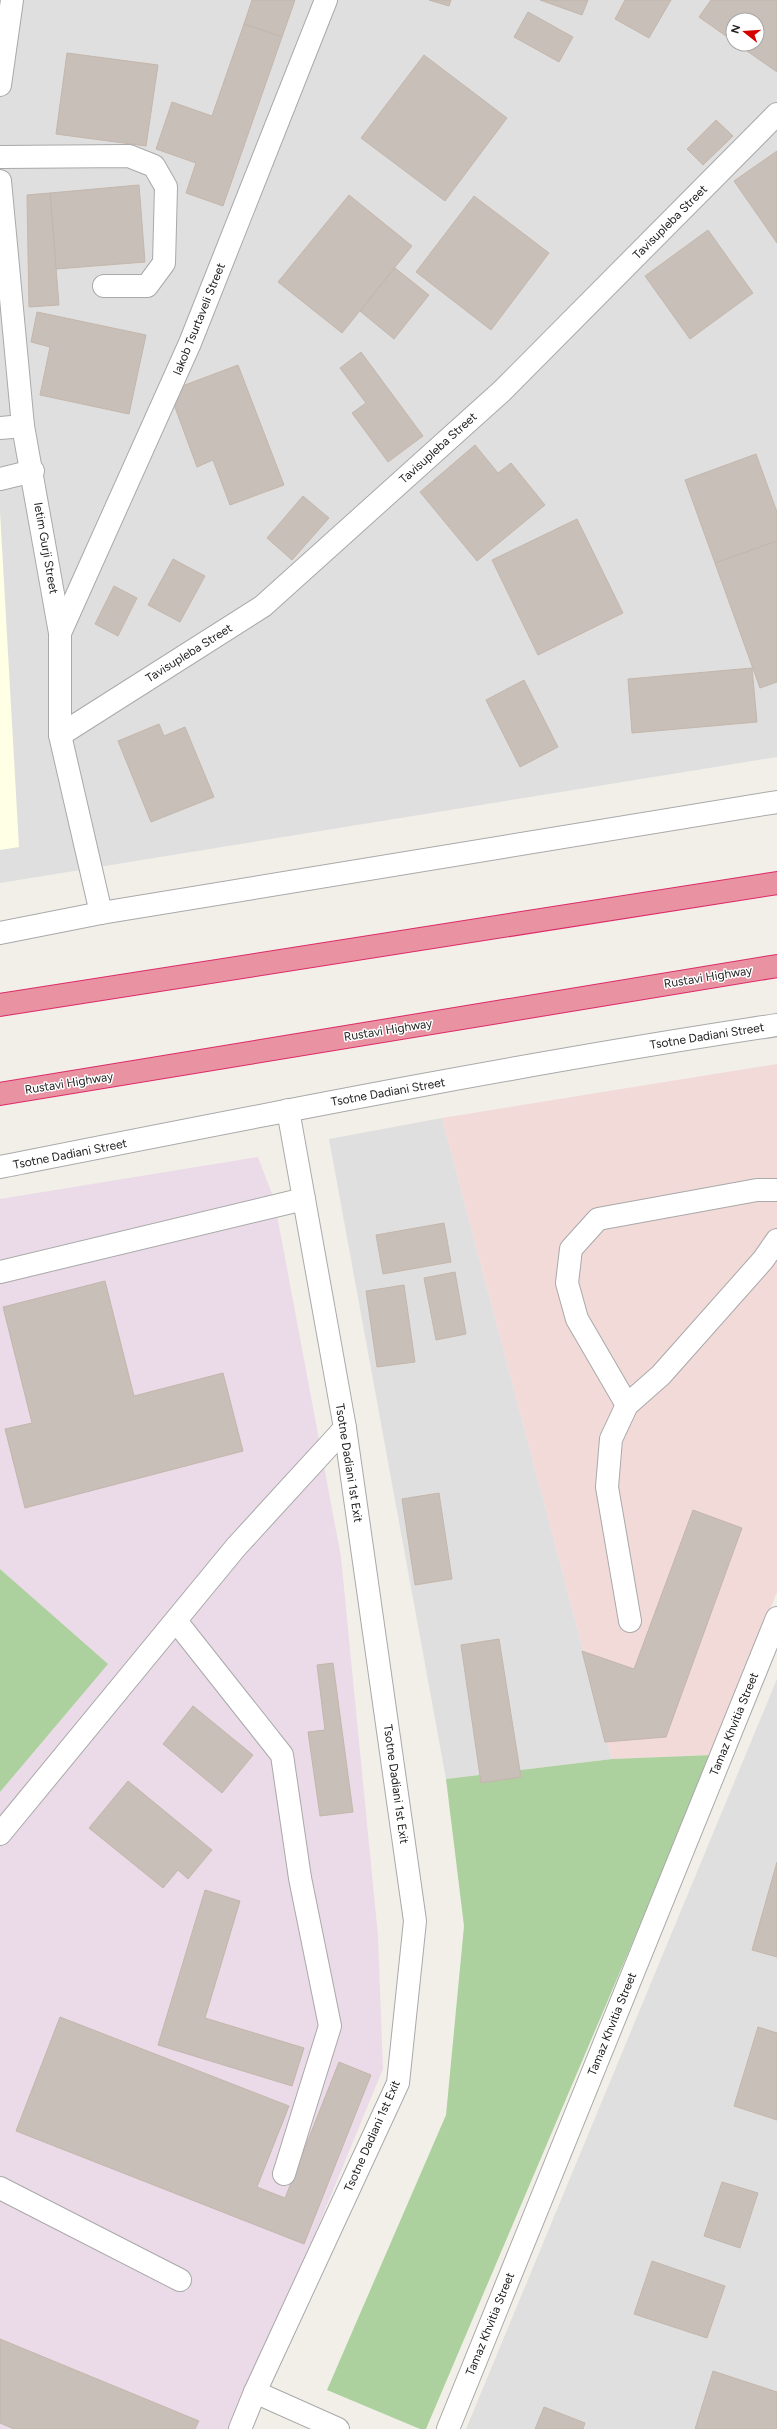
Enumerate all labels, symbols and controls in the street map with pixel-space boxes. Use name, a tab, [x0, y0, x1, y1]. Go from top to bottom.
north arrow	[725, 12, 765, 52]
text: N	[728, 23, 743, 35]
street label: Tavisupleba Street	[630, 182, 710, 262]
street label: Iakob Tsurtaveli Street	[170, 261, 228, 377]
street label: Tavisupleba Street	[396, 409, 480, 486]
street label: Ietim Gurji Street	[31, 501, 61, 595]
street label: Tavisupleba Street	[143, 621, 235, 685]
street label: Rustavi Highway	[663, 963, 754, 991]
street label: Rustavi Highway	[343, 1016, 434, 1044]
street label: Tsotne Dadiani Street	[649, 1020, 766, 1052]
street label: Rustavi Highway	[24, 1069, 115, 1097]
street label: Tsotne Dadiani Street	[330, 1075, 447, 1109]
street label: Tsotne Dadiani Street	[12, 1136, 129, 1172]
street label: Tsotne Dadiani 1st Exit	[333, 1402, 365, 1524]
street label: Tamaz Khvitia Street	[707, 1670, 761, 1778]
street label: Tsotne Dadiani 1st Exit	[381, 1723, 411, 1845]
street label: Tamaz Khvitia Street	[585, 1970, 639, 2078]
street label: Tsotne Dadiani 1st Exit	[341, 2078, 403, 2194]
street label: Tamaz Khvitia Street	[463, 2270, 517, 2378]

